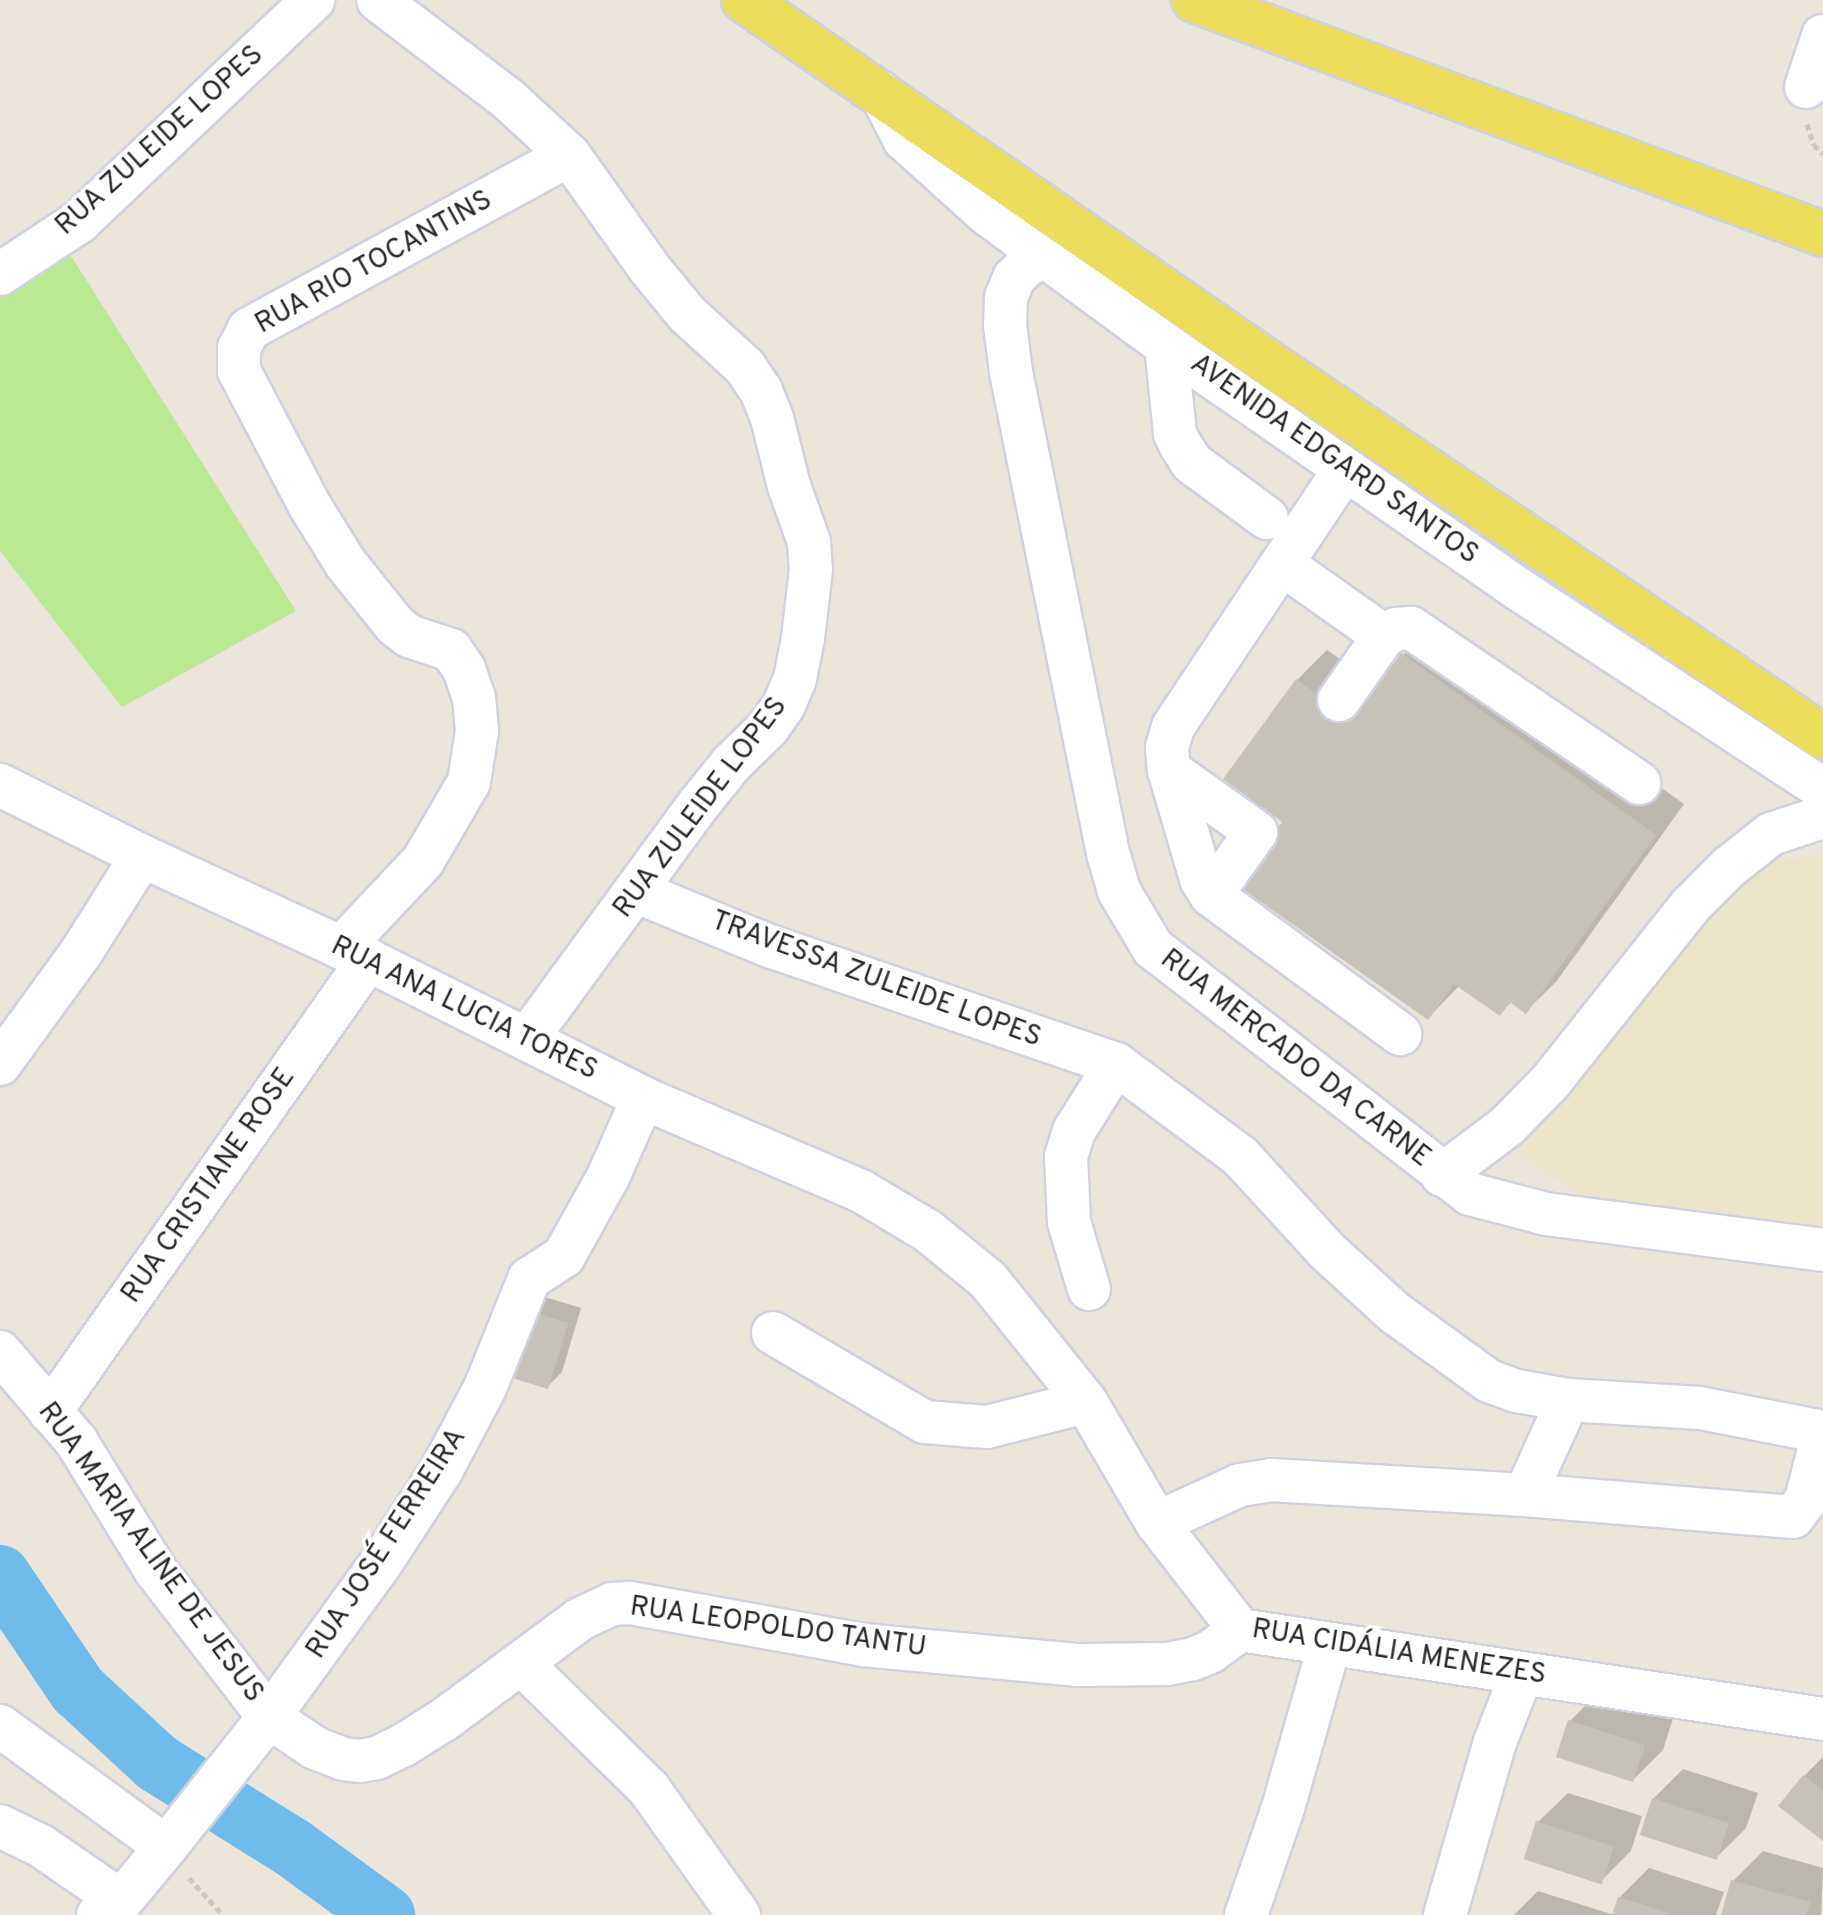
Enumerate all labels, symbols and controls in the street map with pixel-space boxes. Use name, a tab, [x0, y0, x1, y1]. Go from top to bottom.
street label: RUA ZULEIDE LOPES	[49, 39, 271, 243]
street label: RUA RIO TOCANTINS	[249, 183, 499, 343]
street label: AVENIDA EDGARD SANTOS	[1183, 347, 1485, 573]
street label: RUA ZULEIDE LOPES	[607, 691, 795, 925]
street label: TRAVESSA ZULEIDE LOPES	[706, 904, 1046, 1056]
street label: RUA ANA LUCIA TORES	[323, 929, 605, 1089]
street label: RUA MERCADO DA CARNE	[1152, 942, 1438, 1176]
street label: RUA CRISTIANE ROSE	[115, 1062, 303, 1310]
street label: RUA MARIA ALINE DE JESUS	[29, 1395, 271, 1711]
street label: RUA JOSÉ FERREIRA	[300, 1422, 474, 1666]
street label: RUA LEOPOLDO TANTU	[627, 1590, 929, 1666]
street label: RUA CIDÁLIA MENEZES	[1248, 1613, 1550, 1693]

